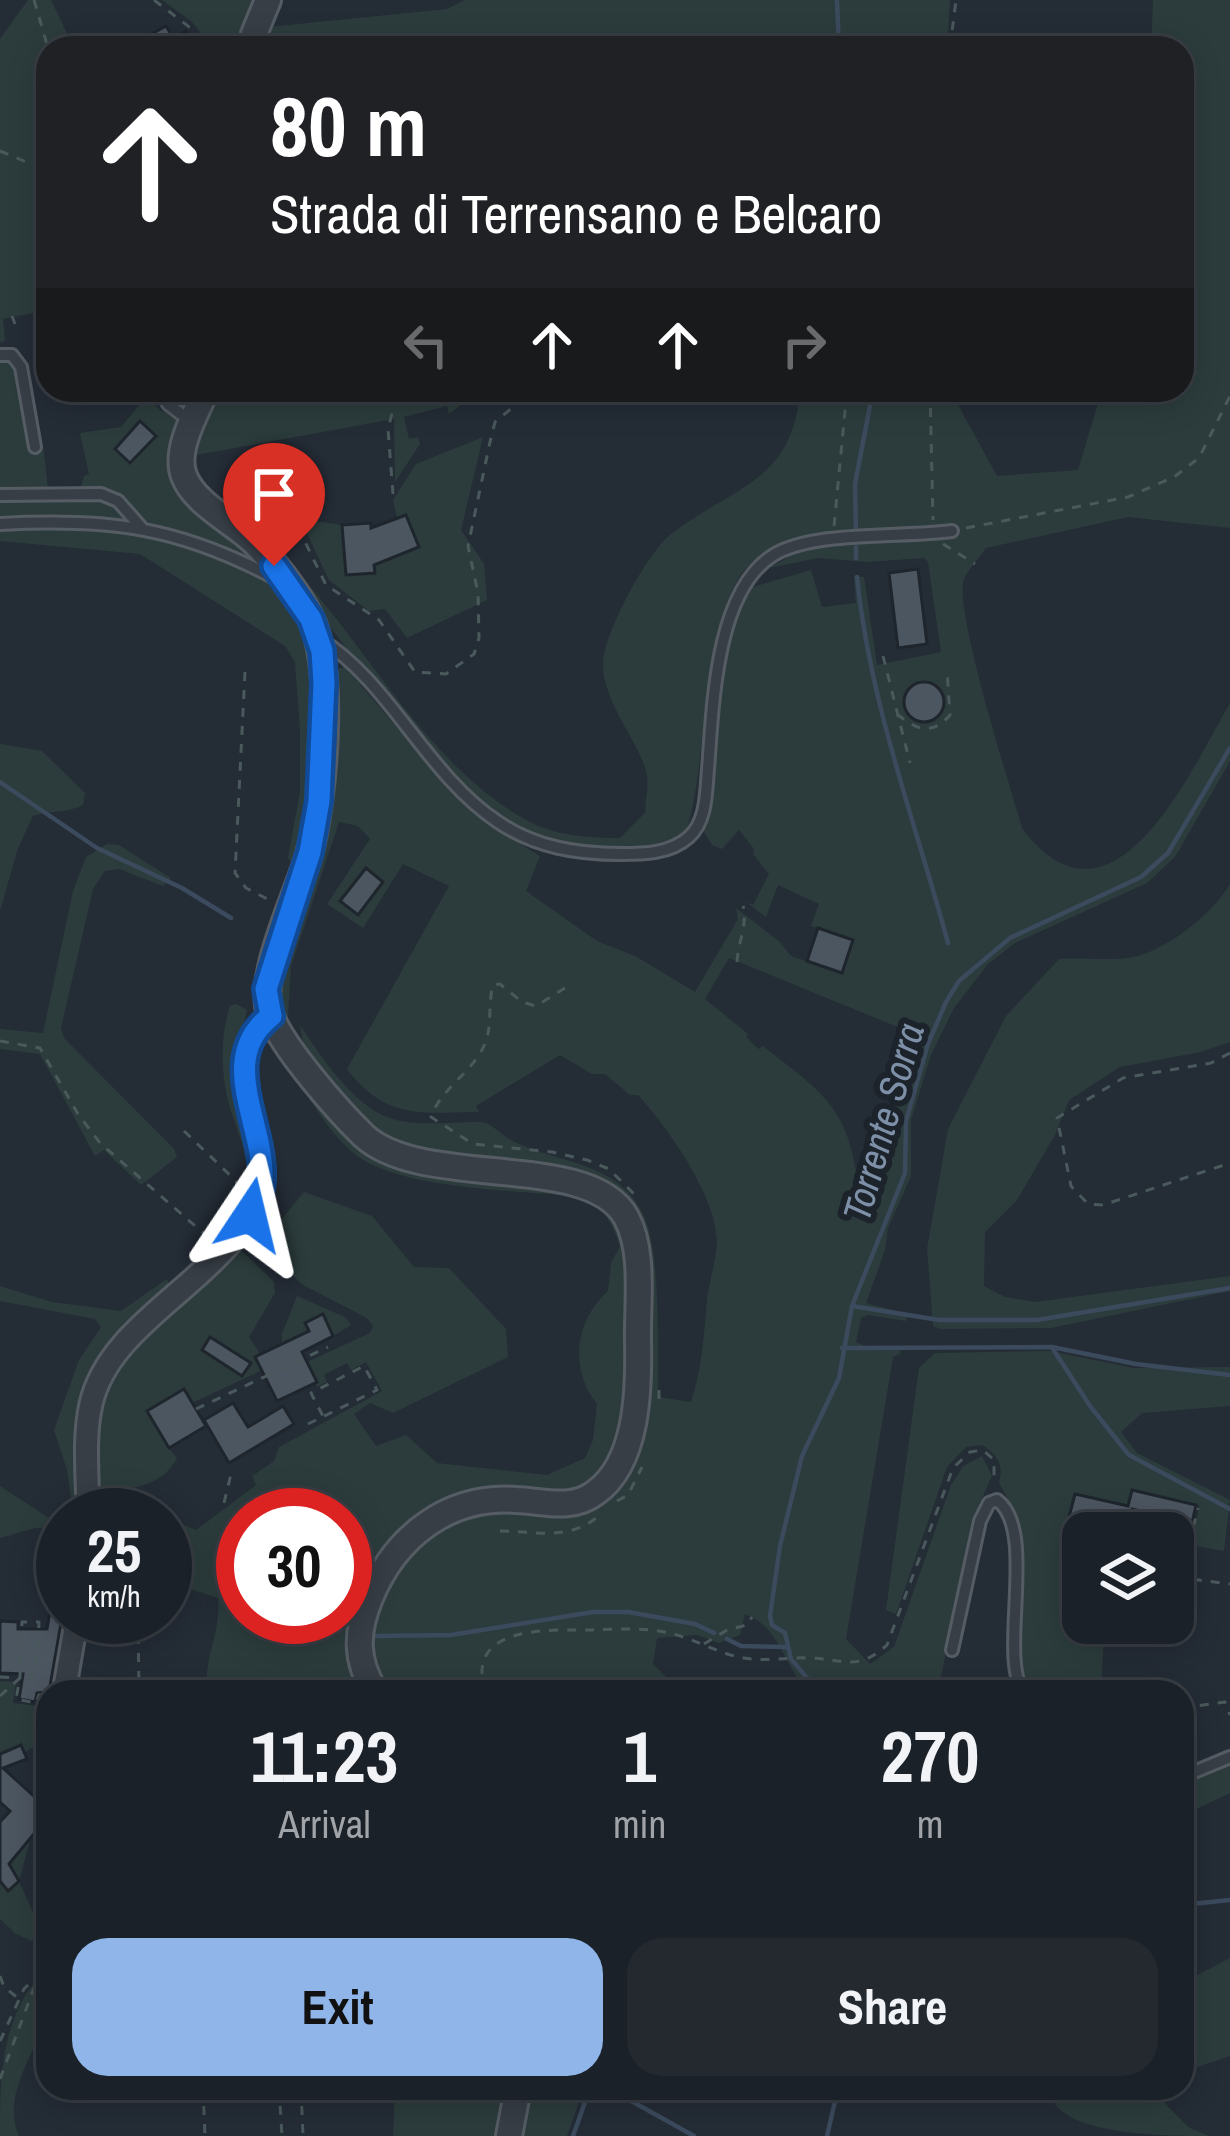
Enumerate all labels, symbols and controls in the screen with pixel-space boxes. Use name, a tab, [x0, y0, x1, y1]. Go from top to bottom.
text: 80 m	[270, 69, 427, 182]
icon: ahead	[72, 84, 228, 240]
text: Strada di Terrensano e Belcaro	[270, 177, 882, 250]
icon: left	[393, 312, 459, 378]
icon: ahead	[519, 312, 585, 378]
icon: ahead	[645, 312, 711, 378]
icon: right	[771, 312, 837, 378]
pin	[223, 443, 325, 566]
icon: arrive	[241, 461, 307, 527]
water label: Torrente Sorra	[830, 1017, 936, 1227]
position arrow	[187, 1152, 313, 1278]
speed limit sign: 30	[216, 1488, 372, 1644]
text: 25	[87, 1510, 141, 1591]
map controls	[1062, 1512, 1194, 1644]
button: layers	[1062, 1512, 1194, 1644]
text: km/h	[87, 1576, 141, 1616]
text: 11:23	[251, 1707, 398, 1804]
text: 1	[623, 1707, 656, 1804]
text: 270	[881, 1707, 979, 1804]
text: Arrival	[278, 1798, 371, 1850]
text: min	[613, 1798, 666, 1850]
text: m	[917, 1798, 943, 1850]
button: Exit	[72, 1938, 603, 2076]
button: Share	[627, 1938, 1158, 2076]

